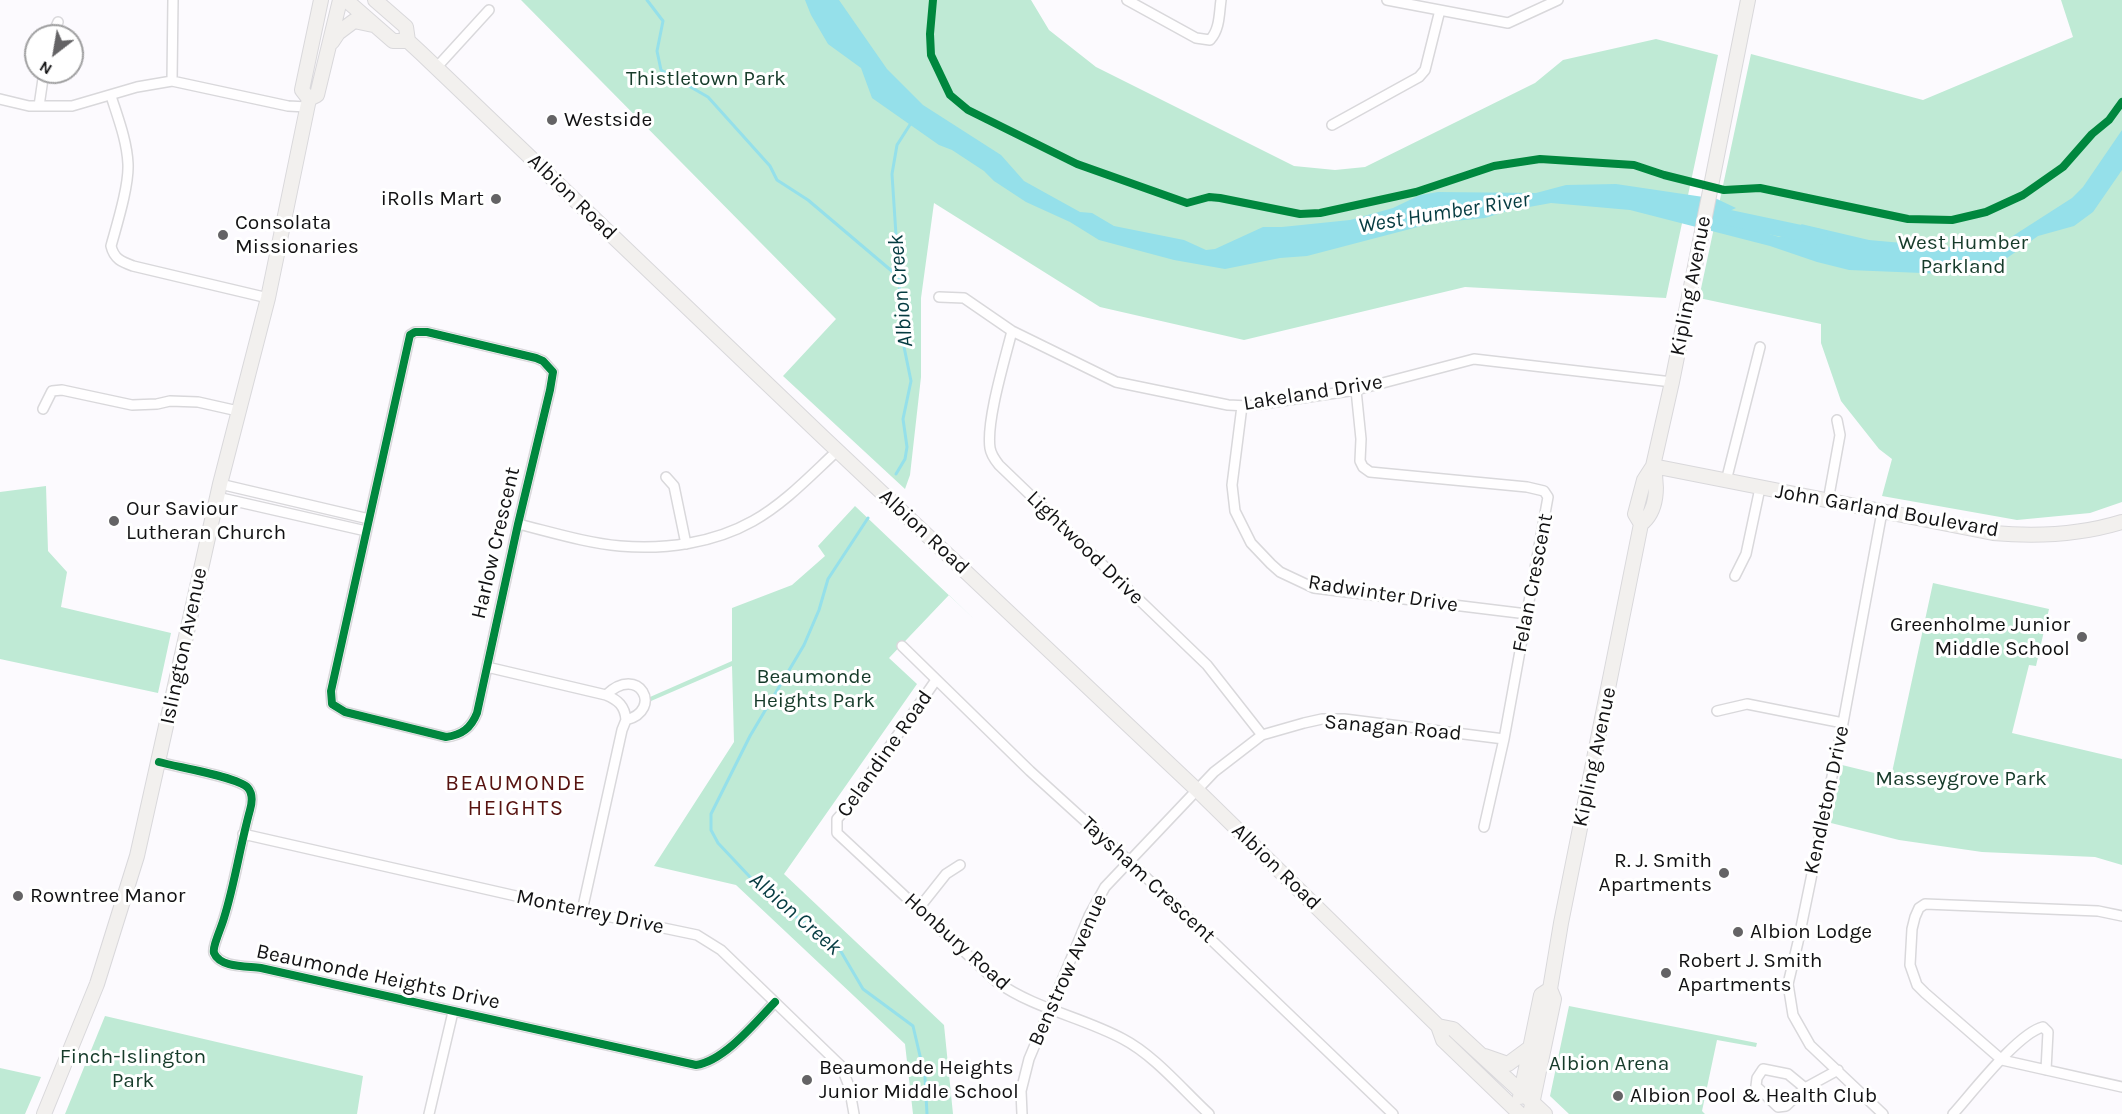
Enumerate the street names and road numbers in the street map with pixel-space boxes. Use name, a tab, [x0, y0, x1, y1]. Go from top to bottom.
street label: Albion Road	[522, 148, 622, 246]
street label: Kipling Avenue	[1665, 214, 1717, 358]
street label: Lakeland Drive	[1242, 370, 1384, 416]
street label: Harlow Crescent	[466, 465, 526, 621]
street label: John Garland Boulevard	[1773, 479, 2001, 543]
street label: Albion Road	[874, 484, 974, 580]
street label: Lightwood Drive	[1021, 486, 1149, 610]
street label: Felan Crescent	[1507, 512, 1559, 654]
street label: Islington Avenue	[155, 565, 213, 727]
street label: Radwinter Drive	[1306, 570, 1460, 618]
street label: Kipling Avenue	[1568, 685, 1622, 829]
street label: Celandine Road	[832, 686, 938, 822]
street label: Sanagan Road	[1323, 709, 1463, 747]
street label: Kendleton Drive	[1799, 723, 1855, 877]
street label: Taysham Crescent	[1076, 811, 1220, 949]
street label: Albion Road	[1226, 818, 1326, 916]
street label: Monterrey Drive	[514, 884, 666, 940]
street label: Honbury Road	[899, 888, 1015, 996]
street label: Benstrow Avenue	[1023, 890, 1113, 1050]
street label: Beaumonde Heights Drive	[254, 939, 502, 1015]

